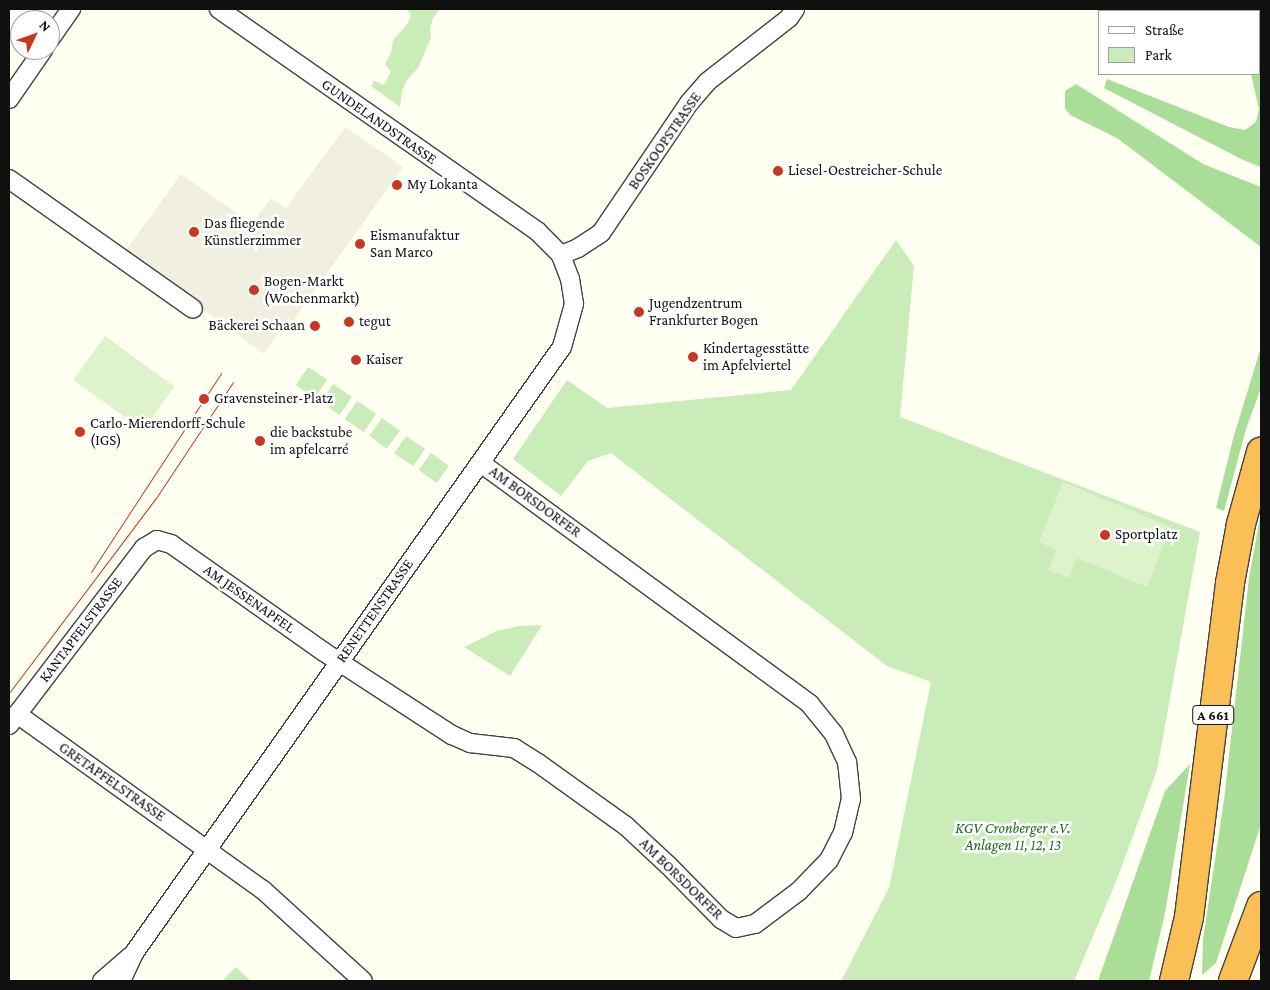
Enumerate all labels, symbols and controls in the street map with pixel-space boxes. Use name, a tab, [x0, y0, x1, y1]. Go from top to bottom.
north arrow	[10, 10, 60, 60]
legend	[1098, 10, 1260, 75]
text: N	[36, 17, 55, 35]
text: Straße	[1145, 22, 1184, 38]
text: Park	[1145, 47, 1172, 63]
street label: GUNDELANDSTRASSE	[318, 75, 440, 169]
street label: BOSKOOPSTRASSE	[625, 89, 705, 193]
place label: Liesel-Oestreicher-Schule	[788, 162, 942, 180]
marker: Liesel-Oestreicher-Schule	[772, 165, 784, 177]
place label: My Lokanta	[407, 176, 478, 194]
marker: My Lokanta	[391, 179, 403, 191]
place label: Das fliegende Künstlerzimmer	[204, 214, 301, 249]
marker: Das fliegende Künstlerzimmer	[188, 226, 200, 238]
place label: Eismanufaktur San Marco	[370, 226, 460, 261]
marker: Eismanufaktur San Marco	[354, 238, 366, 250]
place label: Bogen-Markt (Wochenmarkt)	[264, 272, 360, 307]
marker: Bogen-Markt (Wochenmarkt)	[248, 284, 260, 296]
place label: Jugendzentrum Frankfurter Bogen	[649, 294, 758, 329]
marker: Jugendzentrum Frankfurter Bogen	[633, 306, 645, 318]
place label: tegut	[359, 313, 391, 331]
marker: tegut	[343, 316, 355, 328]
place label: Bäckerei Schaan	[209, 317, 305, 335]
marker: Bäckerei Schaan	[309, 320, 321, 332]
place label: Kindertagesstätte im Apfelviertel	[703, 339, 809, 374]
place label: Kaiser	[366, 351, 403, 369]
marker: Kindertagesstätte im Apfelviertel	[687, 351, 699, 363]
marker: Kaiser	[350, 354, 362, 366]
place label: Gravensteiner-Platz	[214, 390, 333, 408]
marker: Gravensteiner-Platz	[198, 393, 210, 405]
place label: Carlo-Mierendorff-Schule (IGS)	[90, 414, 245, 449]
place label: die backstube im apfelcarré	[270, 423, 352, 458]
marker: Carlo-Mierendorff-Schule (IGS)	[74, 426, 86, 438]
marker: die backstube im apfelcarré	[254, 435, 266, 447]
street label: AM BORSDORFER	[485, 463, 585, 541]
place label: Sportplatz	[1115, 526, 1178, 544]
marker: Sportplatz	[1099, 529, 1111, 541]
street label: RENETTENSTRASSE	[333, 556, 417, 666]
street label: AM JESSENAPFEL	[200, 561, 298, 637]
street label: KANTAPFELSTRASSE	[36, 574, 126, 686]
road number: A 661	[1192, 704, 1234, 726]
street label: GRETAPFELSTRASSE	[55, 738, 169, 826]
park label: KGV Cronberger e.V. Anlagen 11, 12, 13	[955, 819, 1071, 854]
street label: AM BORSDORFER	[635, 835, 727, 923]

